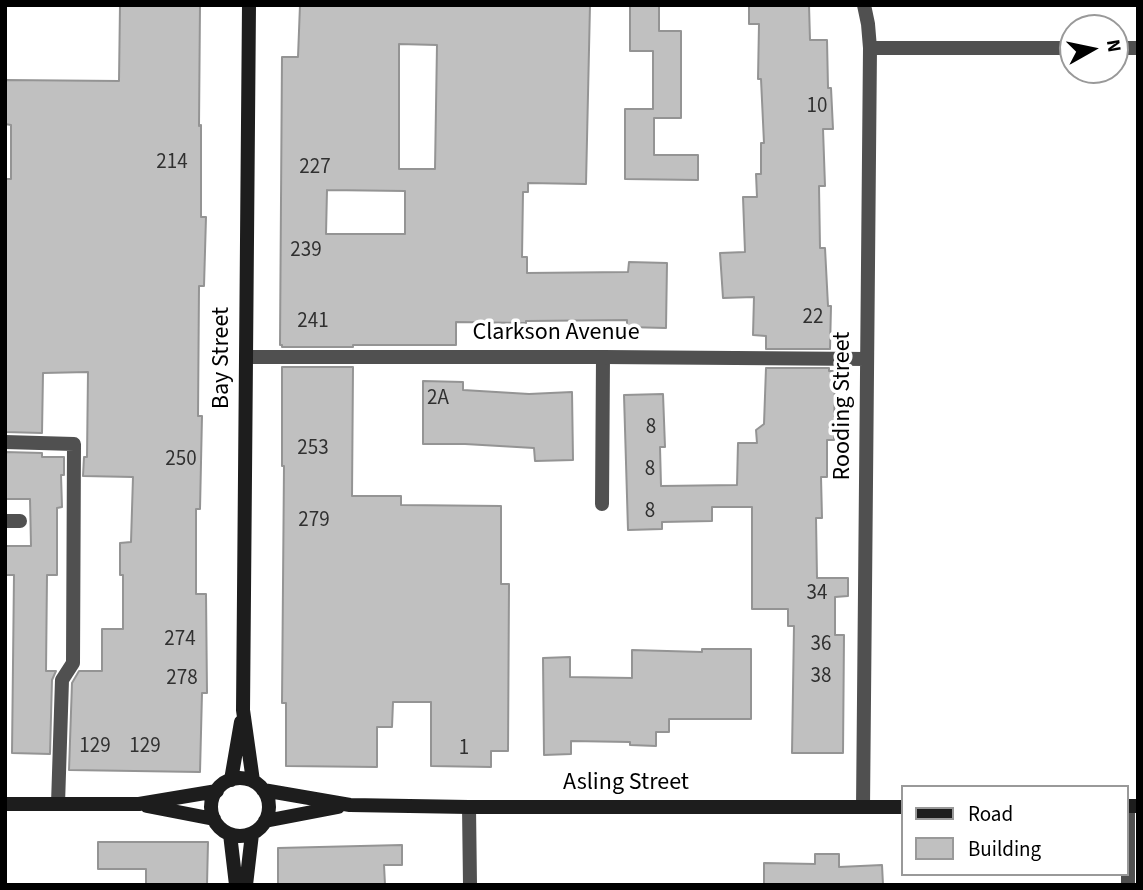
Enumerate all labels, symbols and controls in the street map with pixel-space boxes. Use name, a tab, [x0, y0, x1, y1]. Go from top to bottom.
north arrow	[1059, 14, 1129, 84]
text: N	[1099, 38, 1128, 54]
house number: 10	[807, 94, 827, 120]
house number: 214	[156, 150, 188, 176]
house number: 227	[299, 155, 331, 181]
house number: 239	[290, 238, 322, 264]
house number: 22	[803, 305, 823, 331]
street label: Bay Street	[209, 307, 237, 409]
house number: 241	[297, 309, 329, 335]
street label: Clarkson Avenue	[472, 320, 640, 348]
street label: Rooding Street	[830, 332, 858, 480]
house number: 2A	[427, 386, 449, 412]
house number: 8	[646, 415, 656, 441]
house number: 253	[297, 436, 329, 462]
house number: 250	[165, 447, 197, 473]
house number: 8	[645, 457, 655, 483]
house number: 8	[645, 499, 655, 525]
house number: 279	[298, 508, 330, 534]
house number: 34	[807, 581, 827, 607]
house number: 274	[164, 627, 196, 653]
house number: 36	[811, 632, 831, 658]
house number: 38	[811, 664, 831, 690]
house number: 278	[166, 666, 198, 692]
house number: 129	[79, 734, 111, 760]
house number: 129	[129, 734, 161, 760]
house number: 1	[459, 736, 469, 762]
street label: Asling Street	[563, 770, 689, 798]
legend	[902, 785, 1129, 876]
text: Road	[968, 799, 1013, 829]
text: Building	[968, 834, 1041, 864]

